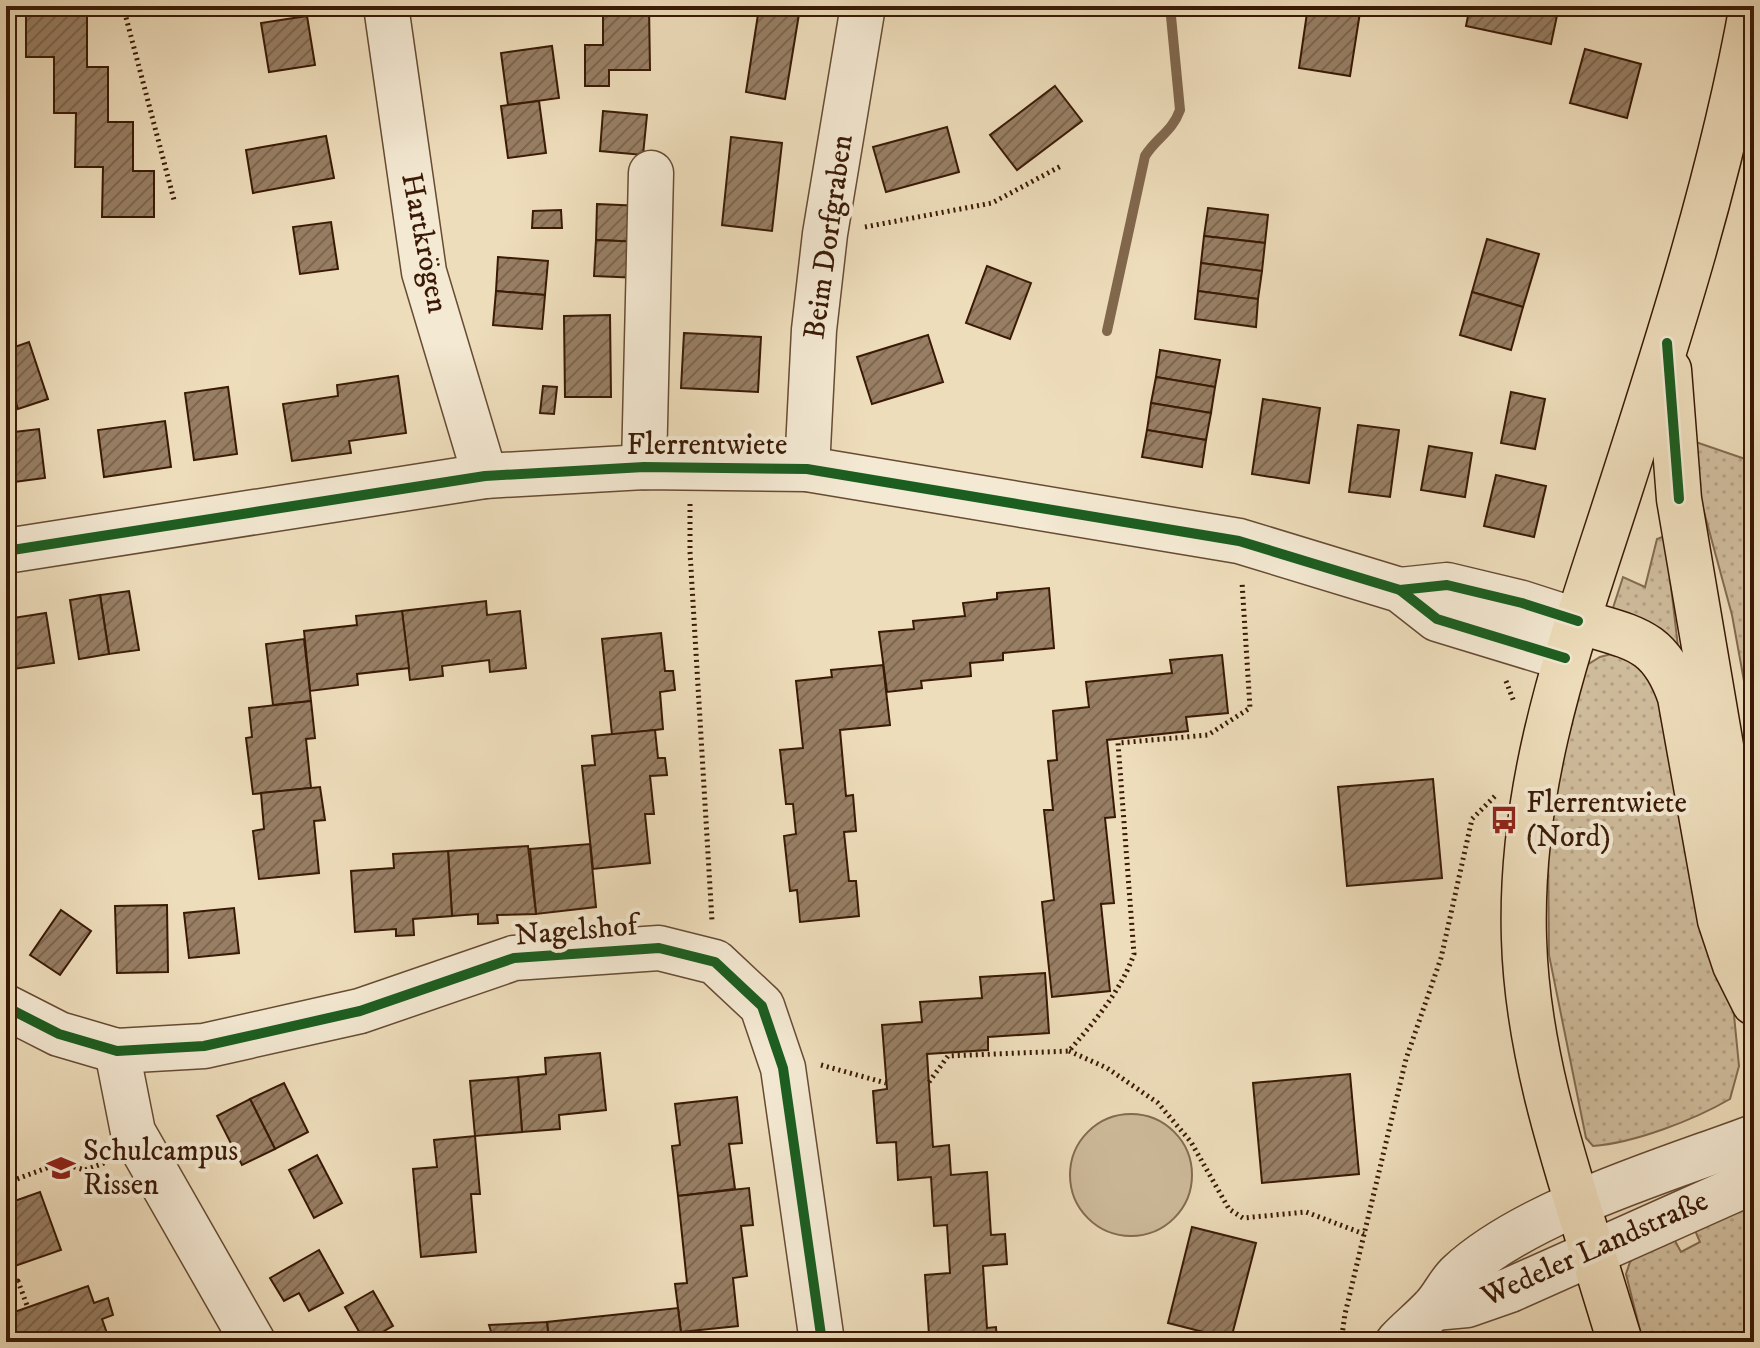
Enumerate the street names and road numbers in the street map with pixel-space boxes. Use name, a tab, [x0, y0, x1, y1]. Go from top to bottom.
street label: Beim Dorfgraben	[796, 132, 862, 342]
street label: Hartkrögen	[392, 170, 456, 317]
street label: Flerrentwiete	[627, 427, 787, 464]
street label: Nagelshof	[513, 907, 643, 955]
street label: Wedeler Landstraße	[1475, 1183, 1714, 1316]

